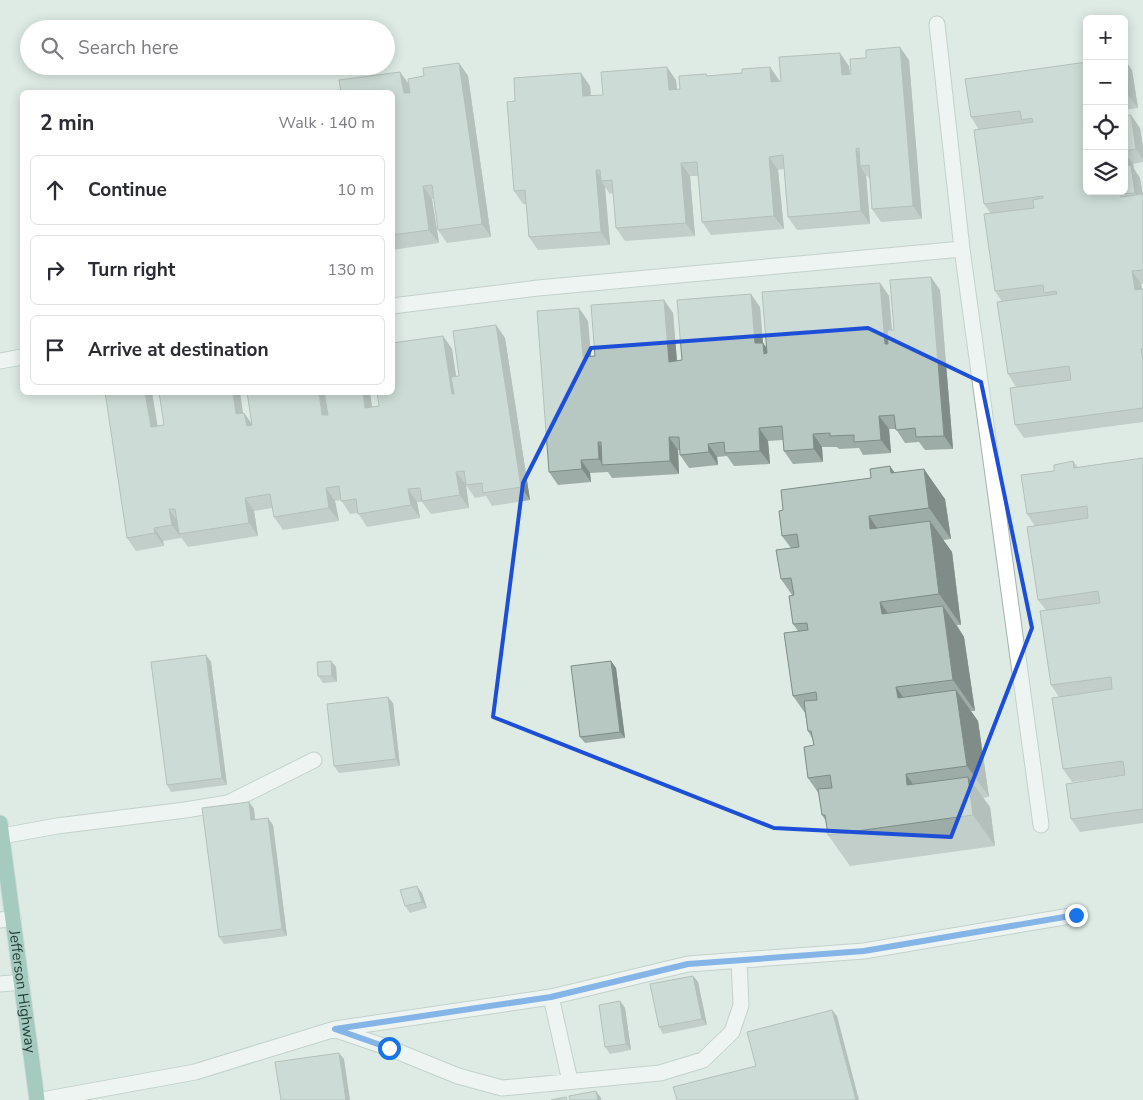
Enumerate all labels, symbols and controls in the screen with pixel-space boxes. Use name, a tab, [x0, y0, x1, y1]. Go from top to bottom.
map controls	[1083, 15, 1128, 195]
button: +	[1083, 15, 1128, 60]
search box	[20, 20, 395, 75]
icon: search	[38, 34, 66, 62]
text: Search here	[78, 35, 179, 61]
button: −	[1083, 60, 1128, 105]
button: locate	[1083, 105, 1128, 150]
text: 2 min	[40, 109, 94, 137]
text: Walk · 140 m	[279, 112, 375, 134]
button: layers	[1083, 150, 1128, 195]
icon: ahead	[41, 176, 69, 204]
text: Continue	[88, 177, 167, 203]
text: 10 m	[337, 179, 374, 201]
icon: right	[41, 256, 69, 284]
text: Turn right	[88, 257, 175, 283]
text: 130 m	[327, 259, 374, 281]
icon: arrive	[41, 336, 69, 364]
text: Arrive at destination	[88, 337, 269, 363]
route end	[1065, 904, 1088, 927]
street label: Jefferson Highway	[4, 928, 41, 1055]
route start	[378, 1037, 401, 1060]

